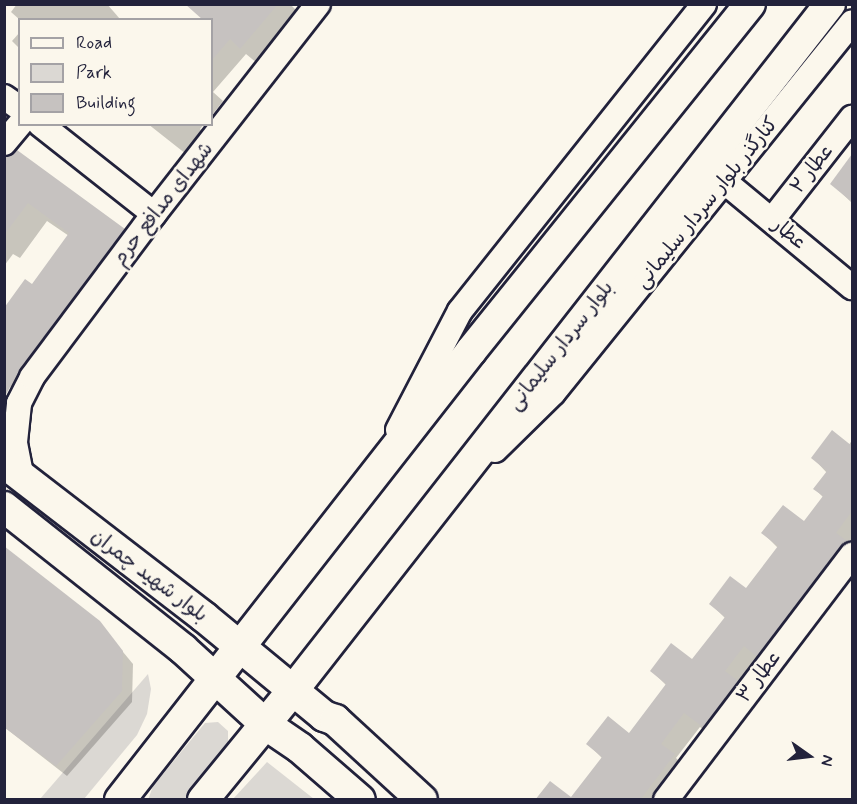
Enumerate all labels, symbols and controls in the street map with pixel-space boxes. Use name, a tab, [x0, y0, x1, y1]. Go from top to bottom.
legend	[18, 18, 213, 126]
text: Road	[76, 31, 112, 55]
text: Park	[76, 61, 112, 85]
text: Building	[76, 91, 136, 115]
street label: کنارگذر بلوار سردار سلیمانی	[630, 112, 784, 294]
street label: شهدای مدافع حرم	[107, 138, 219, 270]
street label: عطار ۲	[785, 140, 839, 198]
street label: عطار	[767, 213, 811, 255]
street label: بلوار سردار سلیمانی	[503, 277, 619, 415]
street label: بلوار شهید چمران	[86, 524, 212, 628]
street label: عطار ۳	[732, 646, 786, 708]
north arrow	[779, 726, 839, 786]
text: N	[815, 753, 838, 768]

